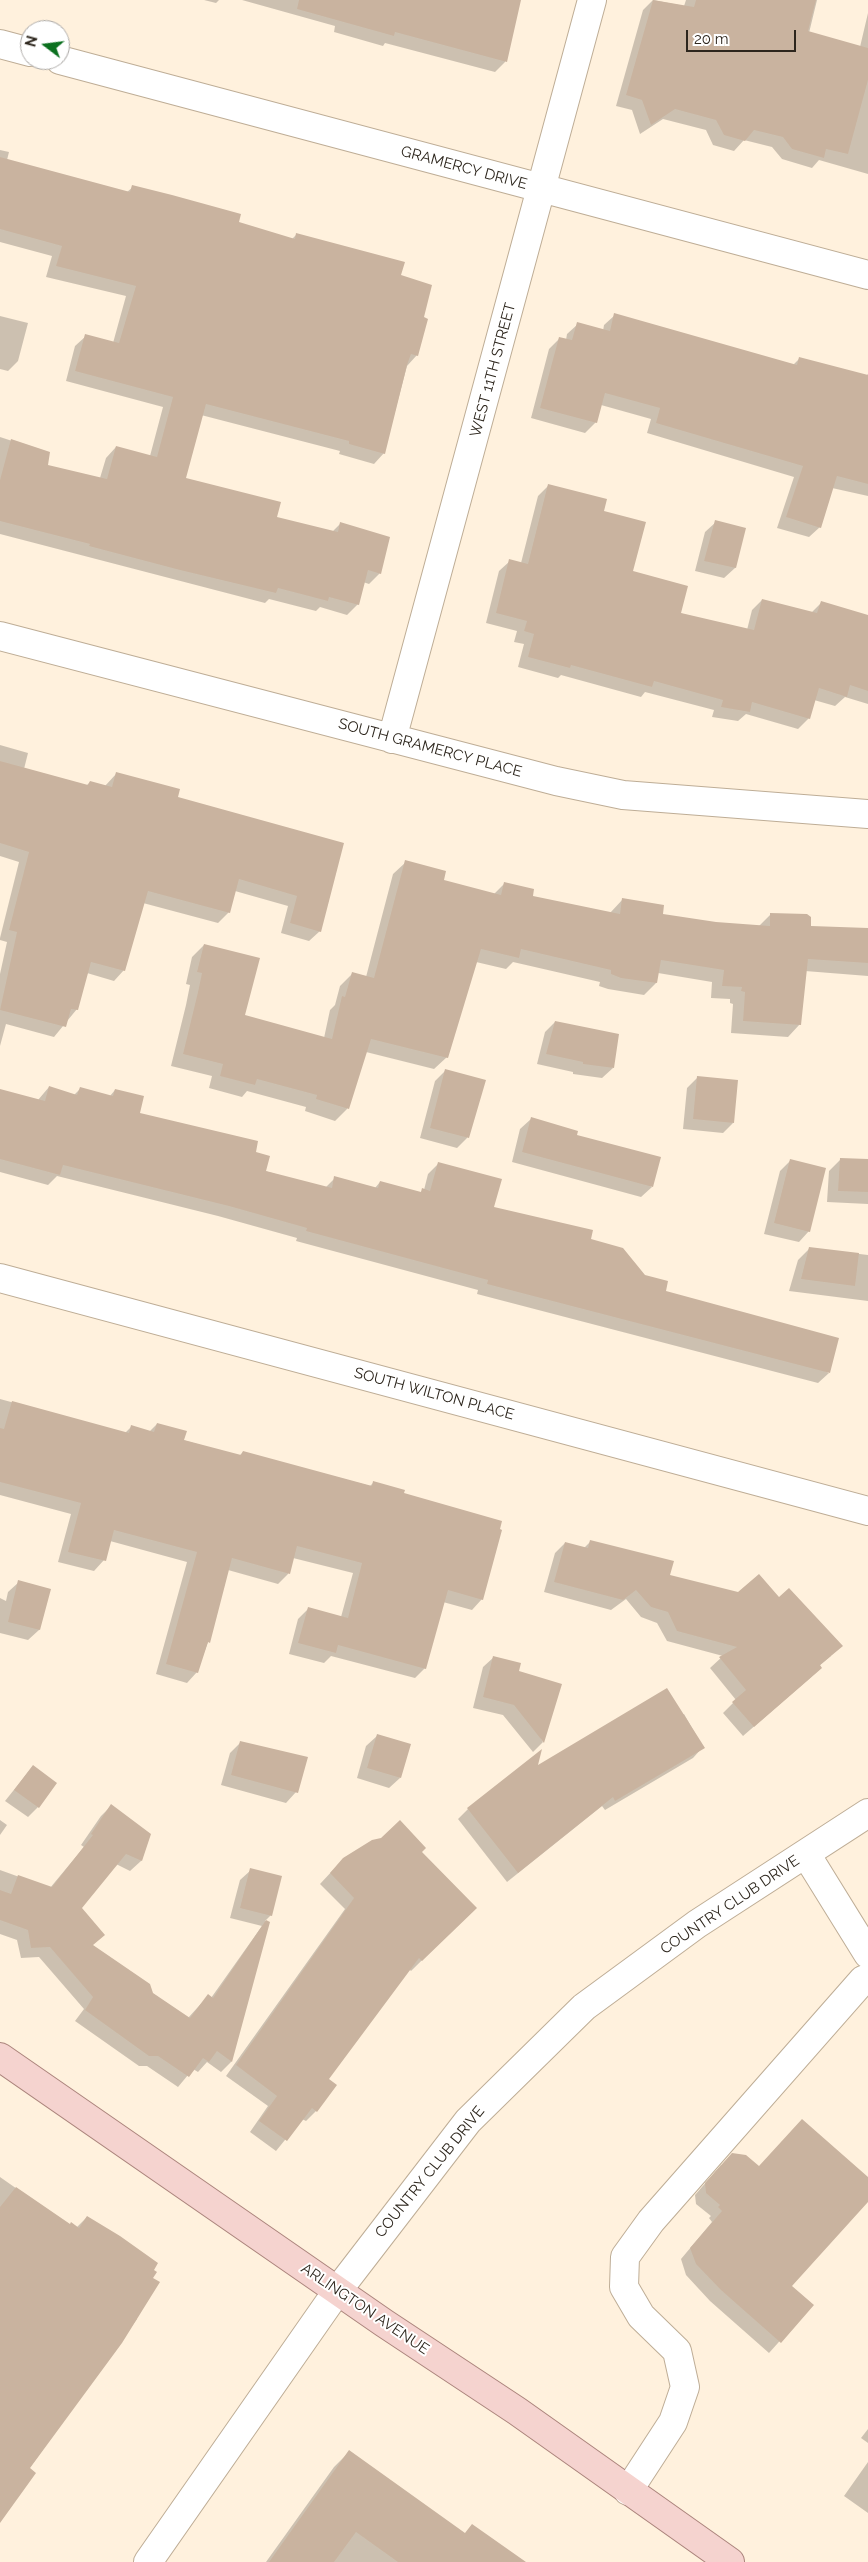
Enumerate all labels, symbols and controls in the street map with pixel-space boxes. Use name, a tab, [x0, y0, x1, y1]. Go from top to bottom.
north arrow	[20, 20, 70, 70]
scale bar	[688, 20, 798, 52]
text: 20 m	[694, 30, 729, 48]
text: N	[22, 34, 41, 49]
street label: GRAMERCY DRIVE	[399, 142, 529, 194]
street label: WEST 11TH STREET	[466, 301, 520, 439]
street label: SOUTH GRAMERCY PLACE	[336, 715, 524, 781]
street label: SOUTH WILTON PLACE	[352, 1364, 516, 1424]
street label: COUNTRY CLUB DRIVE	[657, 1852, 803, 1958]
street label: COUNTRY CLUB DRIVE	[371, 2103, 489, 2241]
street label: ARLINGTON AVENUE	[298, 2259, 432, 2359]

